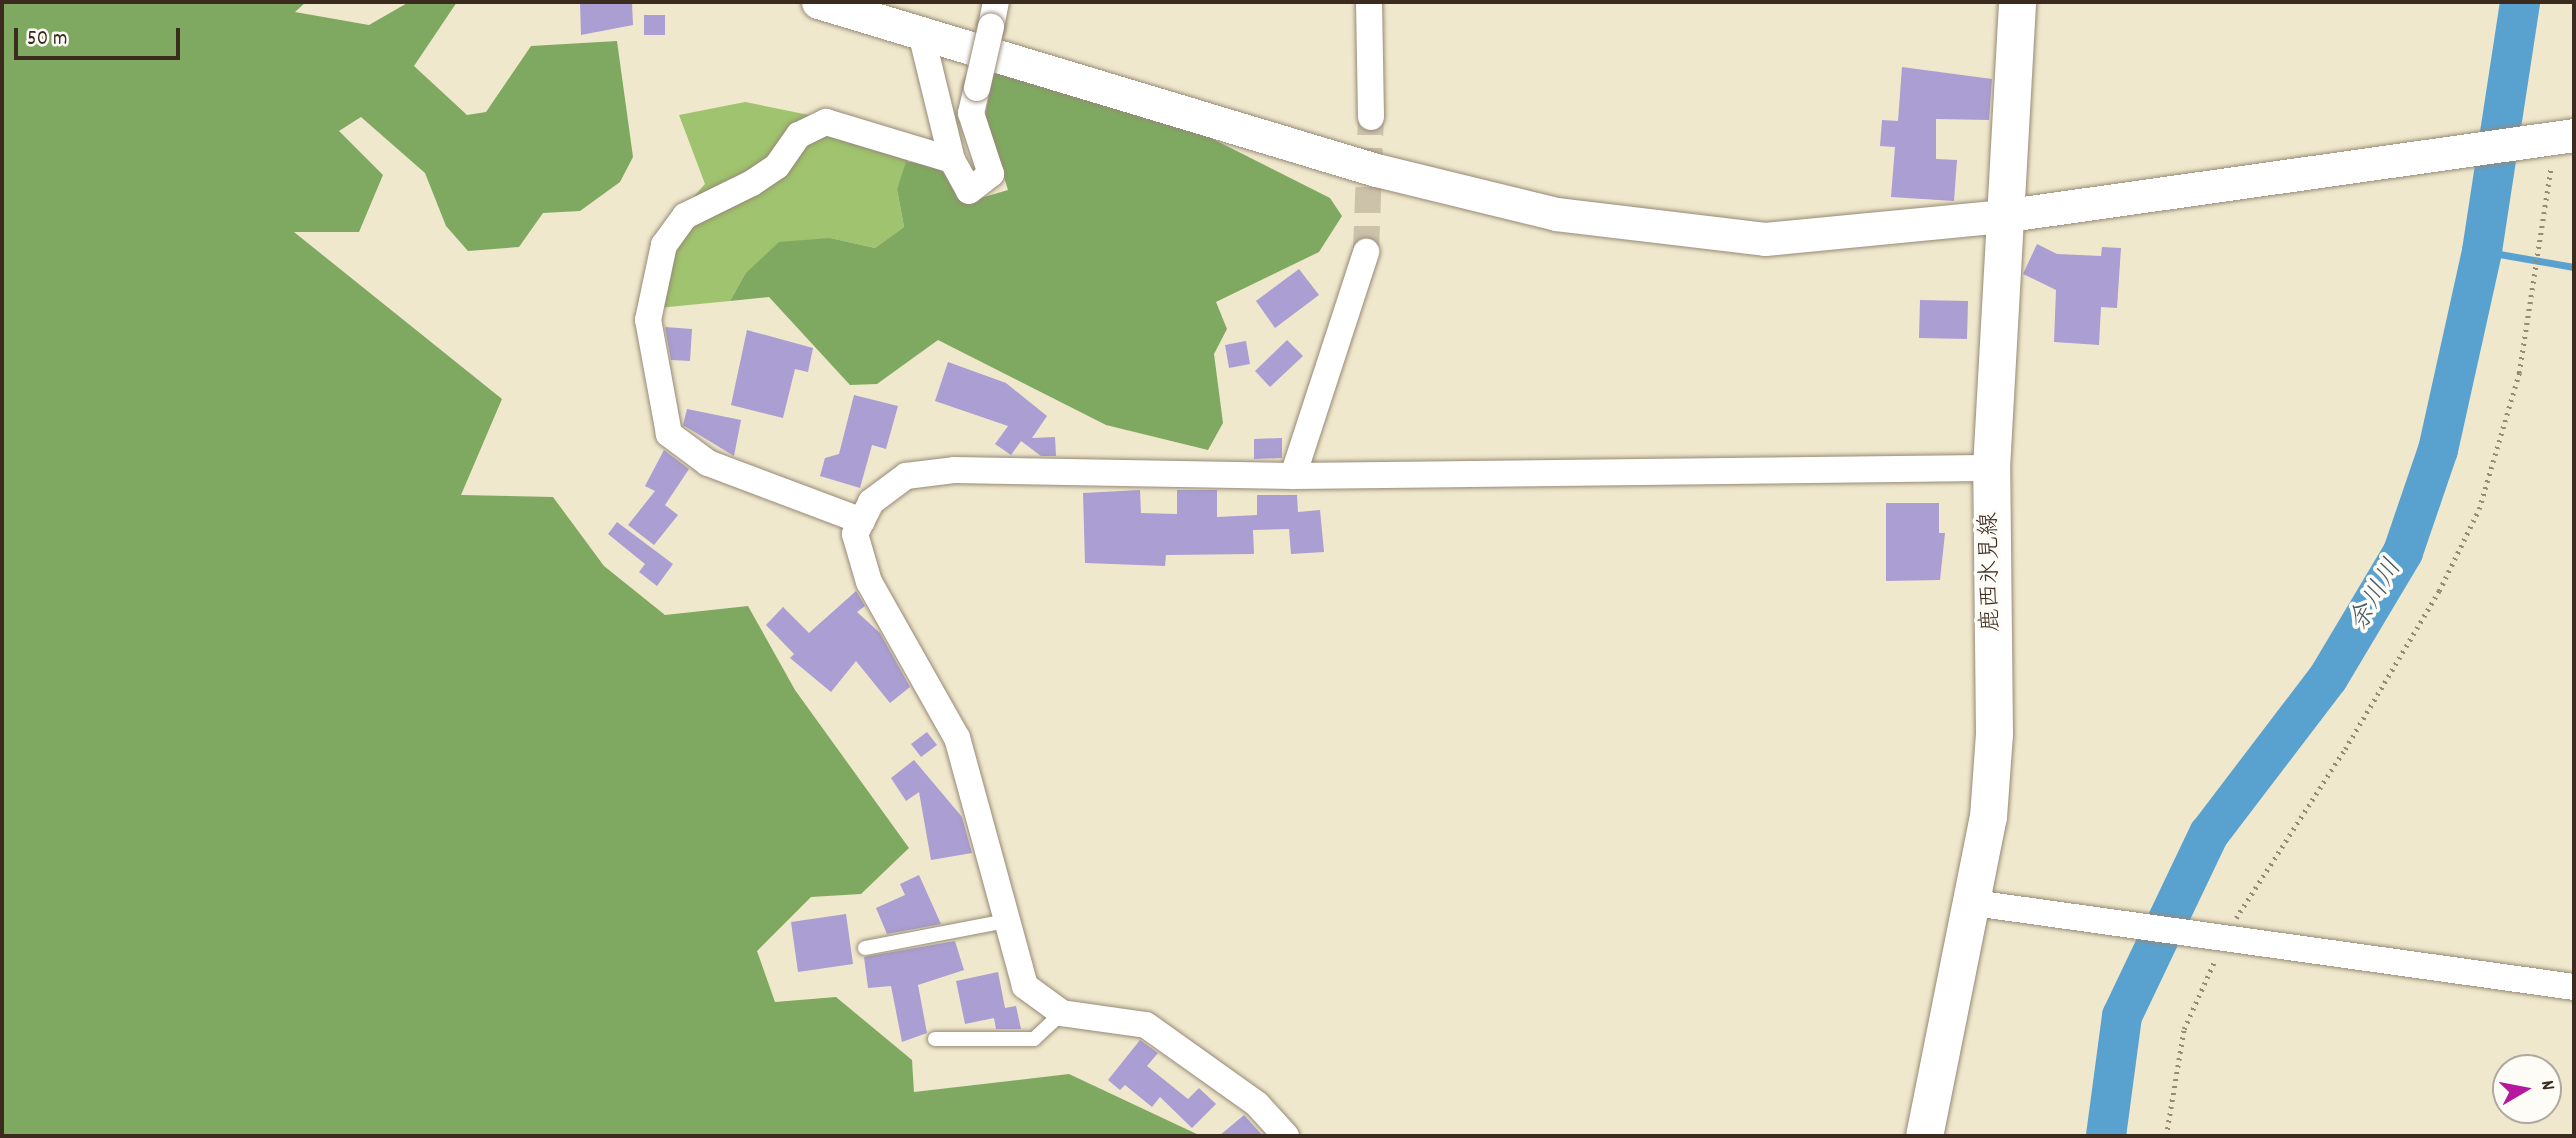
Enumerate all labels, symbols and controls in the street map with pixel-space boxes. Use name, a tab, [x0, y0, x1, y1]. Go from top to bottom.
scale bar	[18, 14, 184, 58]
text: 50 m	[27, 25, 67, 55]
street label: 鹿西氷見線	[1977, 512, 2007, 632]
water label: 余川川	[2344, 554, 2410, 638]
north arrow	[2492, 1054, 2562, 1124]
text: N	[2532, 1079, 2560, 1093]

